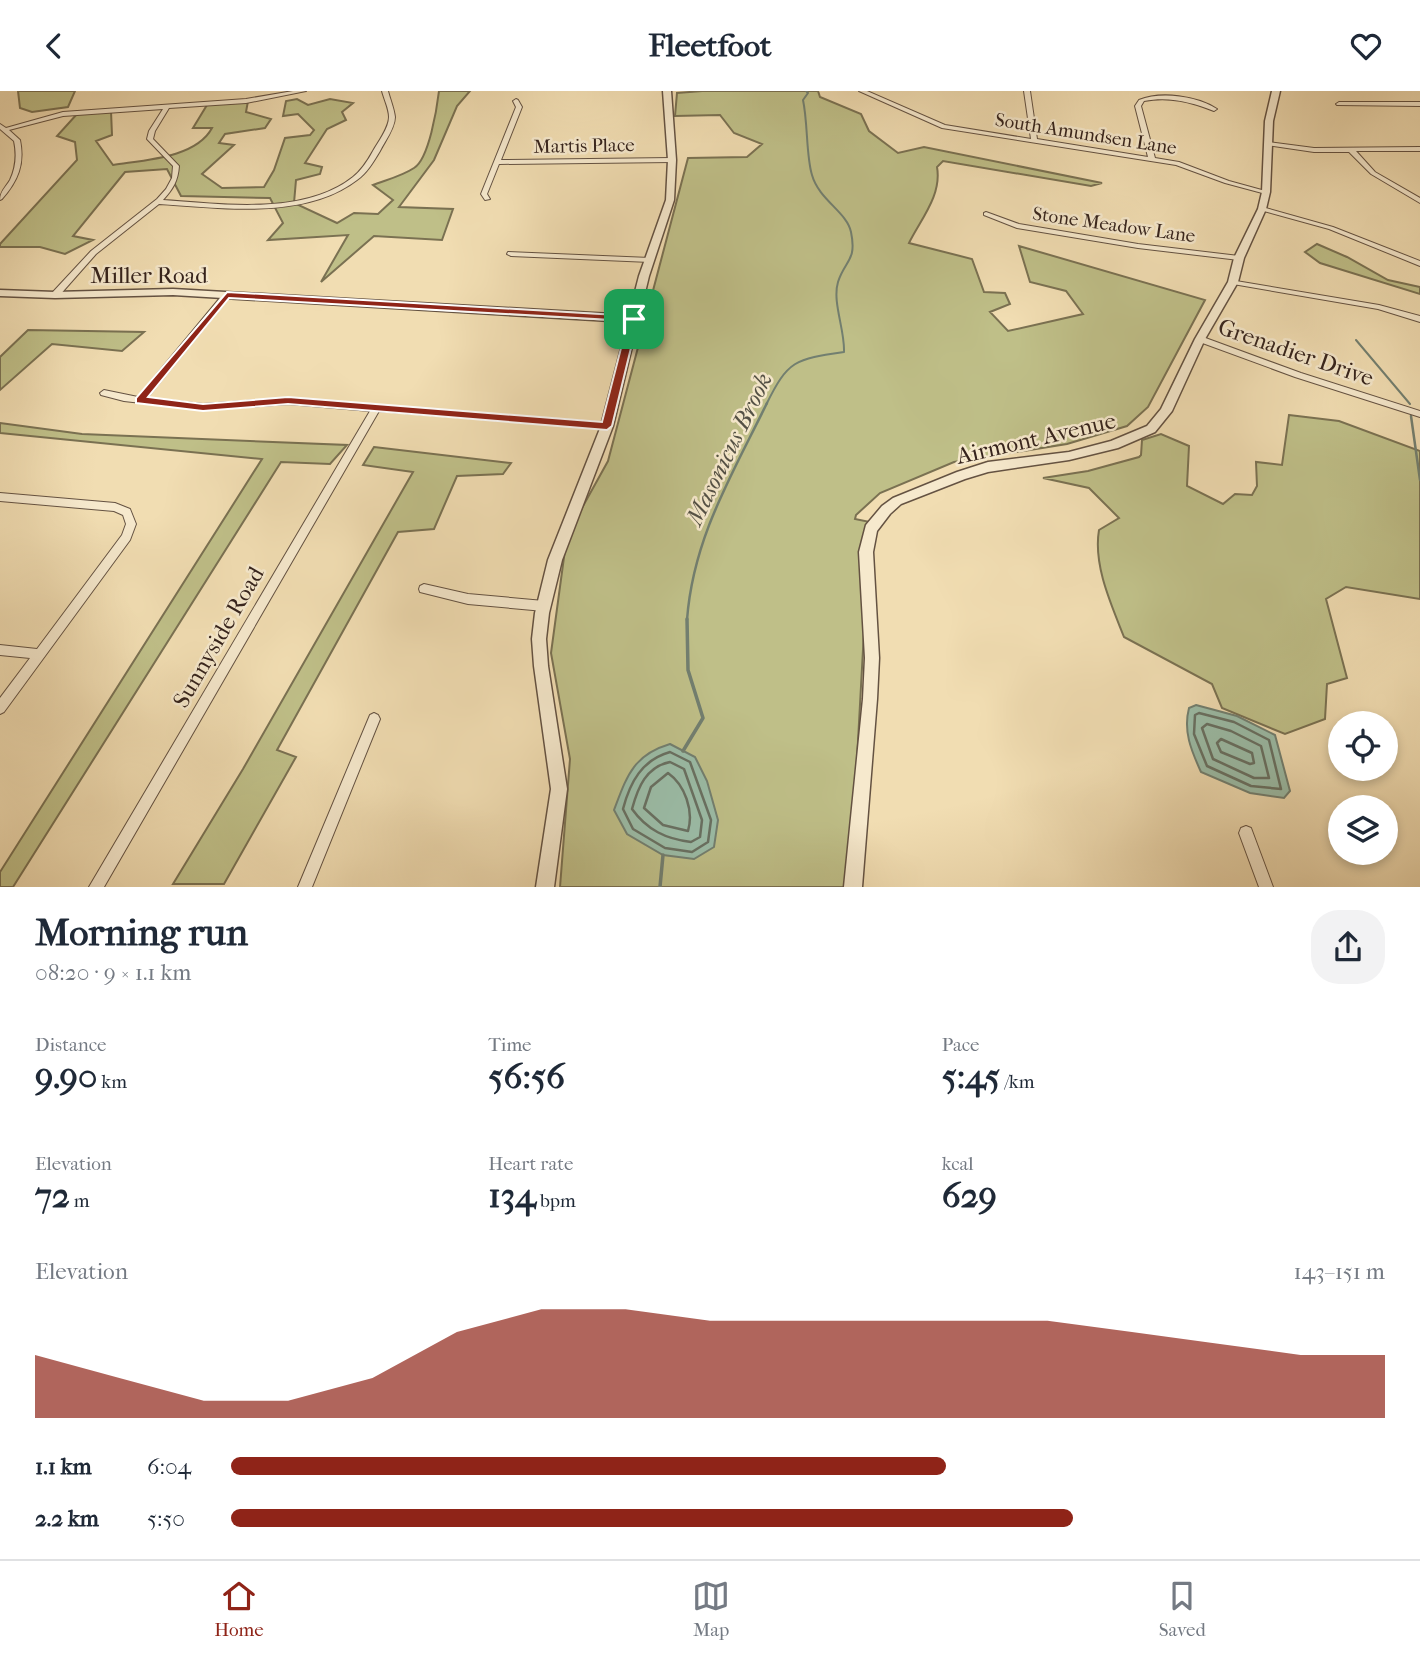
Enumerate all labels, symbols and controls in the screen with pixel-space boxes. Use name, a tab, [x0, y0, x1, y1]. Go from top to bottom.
icon: back	[35, 27, 73, 65]
text: Fleetfoot	[649, 27, 771, 64]
icon: heart	[1347, 27, 1385, 65]
street label: South Amundsen Lane	[993, 109, 1178, 159]
street label: Martis Place	[533, 134, 635, 158]
street label: Stone Meadow Lane	[1031, 203, 1197, 247]
street label: Miller Road	[90, 262, 208, 289]
pin	[604, 289, 664, 349]
icon: arrive	[615, 300, 653, 338]
street label: Grenadier Drive	[1215, 313, 1377, 392]
water label: Masonicus Brook	[679, 368, 778, 531]
street label: Airmont Avenue	[953, 407, 1118, 470]
street label: Sunnyside Road	[167, 562, 270, 712]
map controls	[1328, 711, 1398, 865]
button: locate	[1328, 711, 1398, 781]
button: layers	[1328, 795, 1398, 865]
text: Morning run	[35, 910, 248, 955]
button: share	[1311, 910, 1385, 984]
text: 08:20 · 9 × 1.1 km	[35, 959, 191, 986]
text: Distance	[35, 1034, 106, 1056]
text: Time	[488, 1034, 532, 1056]
text: Pace	[942, 1034, 980, 1056]
text: 9.90	[35, 1056, 97, 1097]
text: 56:56	[488, 1056, 565, 1097]
text: 5:45	[942, 1056, 1000, 1097]
text: km	[97, 1071, 127, 1093]
text: /km	[1000, 1071, 1034, 1093]
text: Elevation	[35, 1153, 112, 1175]
text: Heart rate	[488, 1153, 573, 1175]
text: kcal	[942, 1153, 974, 1175]
text: 72	[35, 1175, 70, 1216]
text: 134	[488, 1175, 536, 1216]
text: 629	[942, 1175, 997, 1216]
text: m	[70, 1190, 90, 1212]
text: bpm	[536, 1190, 576, 1212]
text: Elevation	[35, 1258, 128, 1285]
text: 143–151 m	[1293, 1258, 1385, 1285]
text: 1.1 km	[35, 1453, 92, 1480]
text: 6:04	[147, 1453, 191, 1480]
text: 2.2 km	[35, 1505, 99, 1532]
text: 5:50	[147, 1505, 185, 1532]
tab: Home	[214, 1577, 264, 1641]
tab: Map	[692, 1577, 730, 1641]
tab: Saved	[1159, 1577, 1206, 1641]

